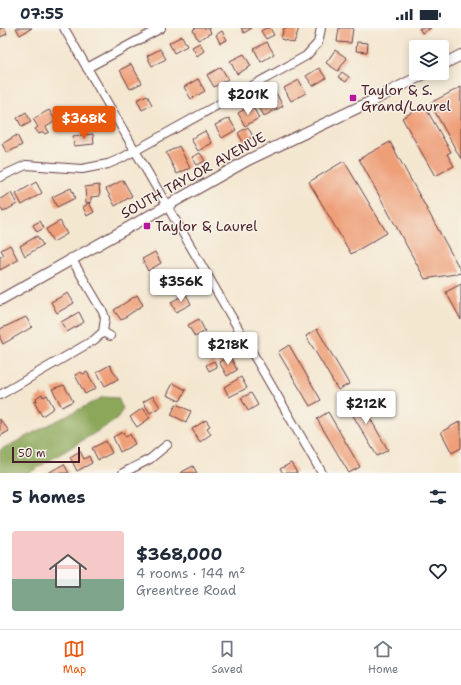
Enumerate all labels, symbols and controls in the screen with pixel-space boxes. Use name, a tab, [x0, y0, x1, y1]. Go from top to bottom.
text: 07:55	[20, 4, 64, 24]
map controls	[409, 40, 449, 80]
button: layers	[409, 40, 449, 80]
place label: Taylor & S. Grand/Laurel	[361, 81, 451, 115]
pin: $201K	[220, 82, 276, 116]
text: $201K	[227, 86, 269, 103]
marker: Taylor & S. Grand/Laurel	[348, 93, 358, 103]
pin: $368K	[56, 106, 112, 140]
text: $368K	[62, 110, 106, 127]
street label: SOUTH TAYLOR AVENUE	[117, 128, 269, 222]
place label: Taylor & Laurel	[155, 217, 258, 235]
marker: Taylor & Laurel	[142, 221, 152, 231]
pin: $356K	[153, 269, 209, 303]
text: $356K	[159, 273, 203, 290]
pin: $218K	[200, 332, 256, 366]
text: $218K	[208, 336, 248, 353]
pin: $212K	[338, 391, 394, 425]
text: $212K	[346, 395, 386, 412]
scale bar	[12, 445, 80, 464]
text: 50 m	[18, 446, 46, 461]
text: 5 homes	[12, 486, 85, 508]
icon: filters	[427, 486, 449, 508]
text: $368,000	[136, 543, 222, 565]
icon: home	[44, 547, 92, 595]
icon: heart	[427, 560, 449, 582]
text: 4 rooms · 144 m²	[136, 565, 245, 582]
text: Greentree Road	[136, 582, 236, 599]
tab: Map	[63, 638, 86, 677]
tab: Saved	[212, 638, 243, 677]
tab: Home	[368, 638, 398, 677]

